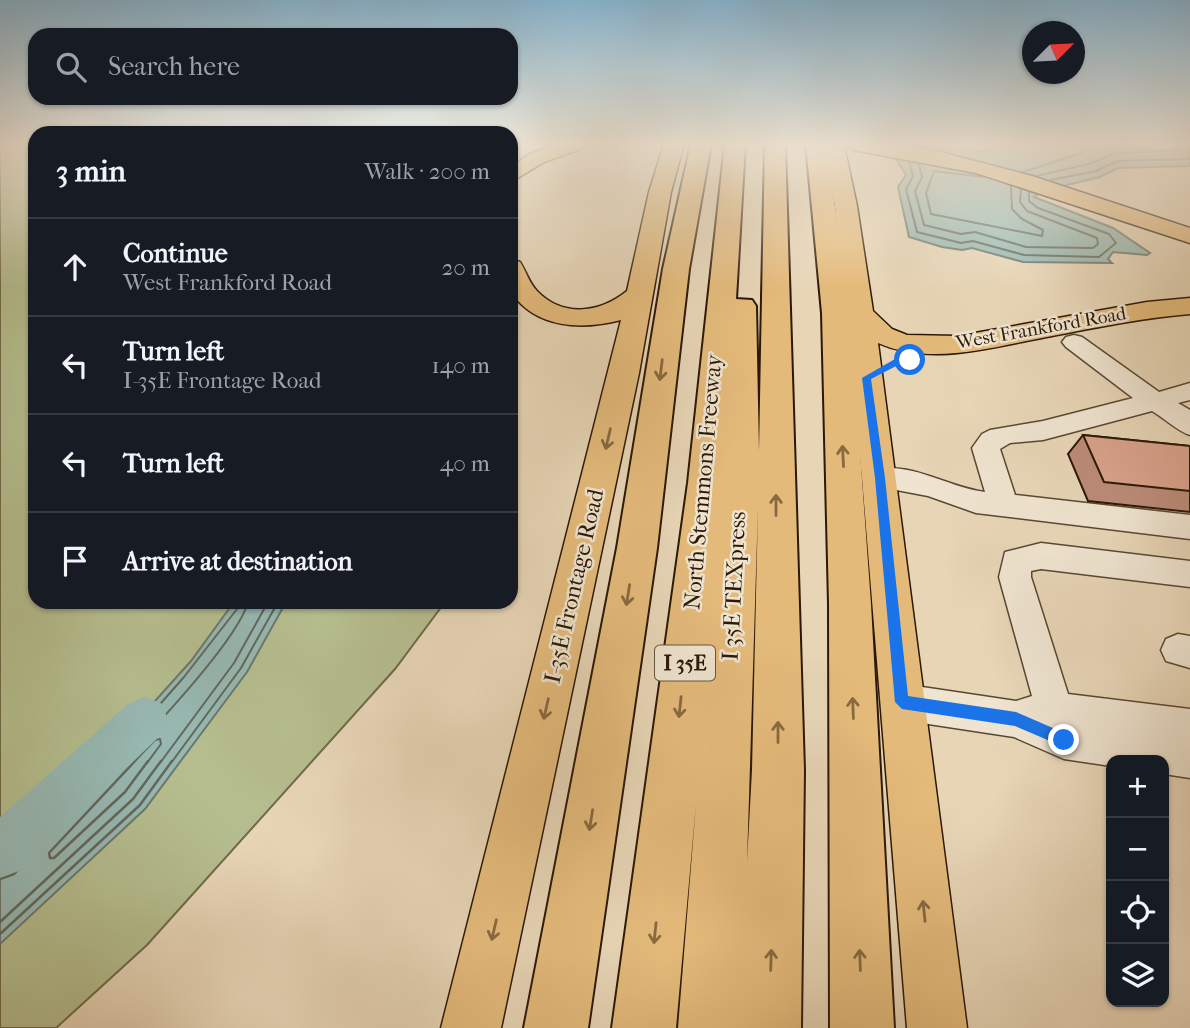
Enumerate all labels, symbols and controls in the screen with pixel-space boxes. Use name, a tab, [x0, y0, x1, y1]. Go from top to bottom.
north arrow	[1022, 21, 1085, 84]
search box	[28, 28, 518, 105]
icon: search	[52, 48, 90, 86]
text: Search here	[108, 51, 240, 82]
text: 3 min	[56, 154, 126, 189]
text: Walk · 200 m	[364, 158, 490, 185]
text: Continue	[123, 238, 228, 269]
icon: ahead	[56, 248, 94, 286]
text: 20 m	[441, 254, 490, 281]
text: West Frankford Road	[123, 269, 332, 296]
street label: West Frankford Road	[953, 302, 1129, 354]
text: Turn left	[123, 336, 224, 367]
route start	[894, 344, 925, 375]
icon: left	[56, 346, 94, 384]
text: 140 m	[431, 352, 490, 379]
street label: North Stemmons Freeway	[678, 352, 728, 611]
one-way arrow	[654, 359, 667, 381]
text: I-35E Frontage Road	[123, 367, 322, 394]
one-way arrow	[601, 427, 614, 450]
icon: left	[56, 444, 94, 482]
one-way arrow	[836, 445, 849, 468]
text: Turn left	[123, 448, 224, 479]
text: 40 m	[440, 450, 490, 477]
street label: I-35E Frontage Road	[539, 486, 610, 686]
one-way arrow	[769, 494, 783, 517]
street label: I 35E TEXpress	[717, 511, 751, 661]
icon: arrive	[56, 542, 94, 580]
text: Arrive at destination	[123, 546, 353, 577]
one-way arrow	[621, 584, 634, 606]
road number: I 35E	[655, 646, 715, 680]
one-way arrow	[674, 695, 687, 718]
one-way arrow	[538, 697, 552, 720]
one-way arrow	[846, 697, 860, 720]
one-way arrow	[771, 721, 785, 744]
route end	[1048, 724, 1079, 755]
map controls	[1106, 755, 1169, 1007]
button: +	[1106, 755, 1169, 818]
one-way arrow	[584, 808, 597, 831]
button: −	[1106, 818, 1169, 881]
button: locate	[1106, 881, 1169, 944]
one-way arrow	[918, 901, 931, 923]
one-way arrow	[487, 918, 500, 941]
one-way arrow	[648, 921, 661, 944]
button: layers	[1106, 944, 1169, 1007]
one-way arrow	[765, 949, 778, 972]
one-way arrow	[854, 949, 867, 972]

